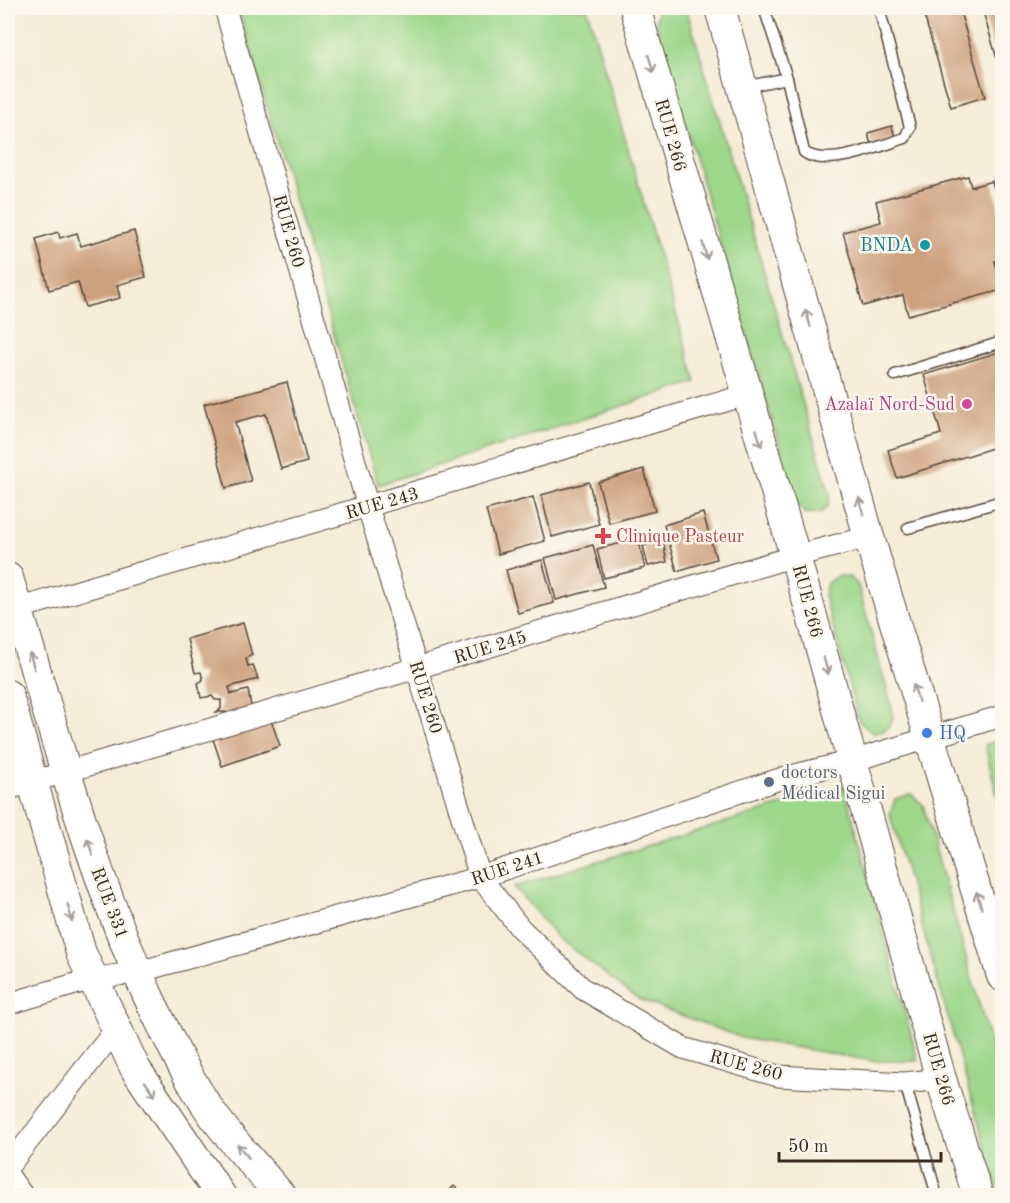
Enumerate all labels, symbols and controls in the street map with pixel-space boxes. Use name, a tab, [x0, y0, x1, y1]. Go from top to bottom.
one-way arrow	[646, 54, 657, 73]
street label: RUE 266	[651, 97, 689, 174]
street label: RUE 260	[269, 193, 307, 270]
place label: BNDA	[860, 237, 913, 255]
marker: BNDA	[918, 238, 932, 252]
one-way arrow	[700, 241, 711, 260]
one-way arrow	[801, 309, 813, 328]
place label: Azalaï Nord-Sud	[824, 396, 955, 414]
marker: Azalaï Nord-Sud	[960, 397, 974, 411]
one-way arrow	[754, 428, 765, 447]
street label: RUE 243	[344, 485, 421, 523]
one-way arrow	[855, 497, 866, 516]
marker: Clinique Pasteur	[594, 527, 612, 545]
place label: Clinique Pasteur	[616, 528, 745, 546]
street label: RUE 266	[789, 563, 825, 640]
street label: RUE 245	[452, 628, 529, 668]
one-way arrow	[26, 652, 37, 671]
one-way arrow	[821, 656, 832, 675]
street label: RUE 260	[405, 659, 445, 736]
one-way arrow	[910, 684, 921, 703]
place label: HQ	[939, 725, 966, 743]
marker: HQ	[920, 726, 934, 740]
place label: doctors Médical Sigui	[781, 764, 886, 803]
marker: doctors Médical Sigui	[762, 775, 776, 789]
one-way arrow	[83, 839, 94, 857]
street label: RUE 241	[469, 849, 546, 889]
street label: RUE 331	[87, 865, 131, 942]
one-way arrow	[973, 891, 984, 910]
one-way arrow	[65, 903, 76, 922]
street label: RUE 266	[919, 1031, 957, 1108]
street label: RUE 260	[707, 1048, 784, 1084]
one-way arrow	[144, 1081, 156, 1097]
scale bar	[779, 1125, 941, 1163]
text: 50 m	[788, 1138, 828, 1156]
one-way arrow	[236, 1144, 250, 1159]

